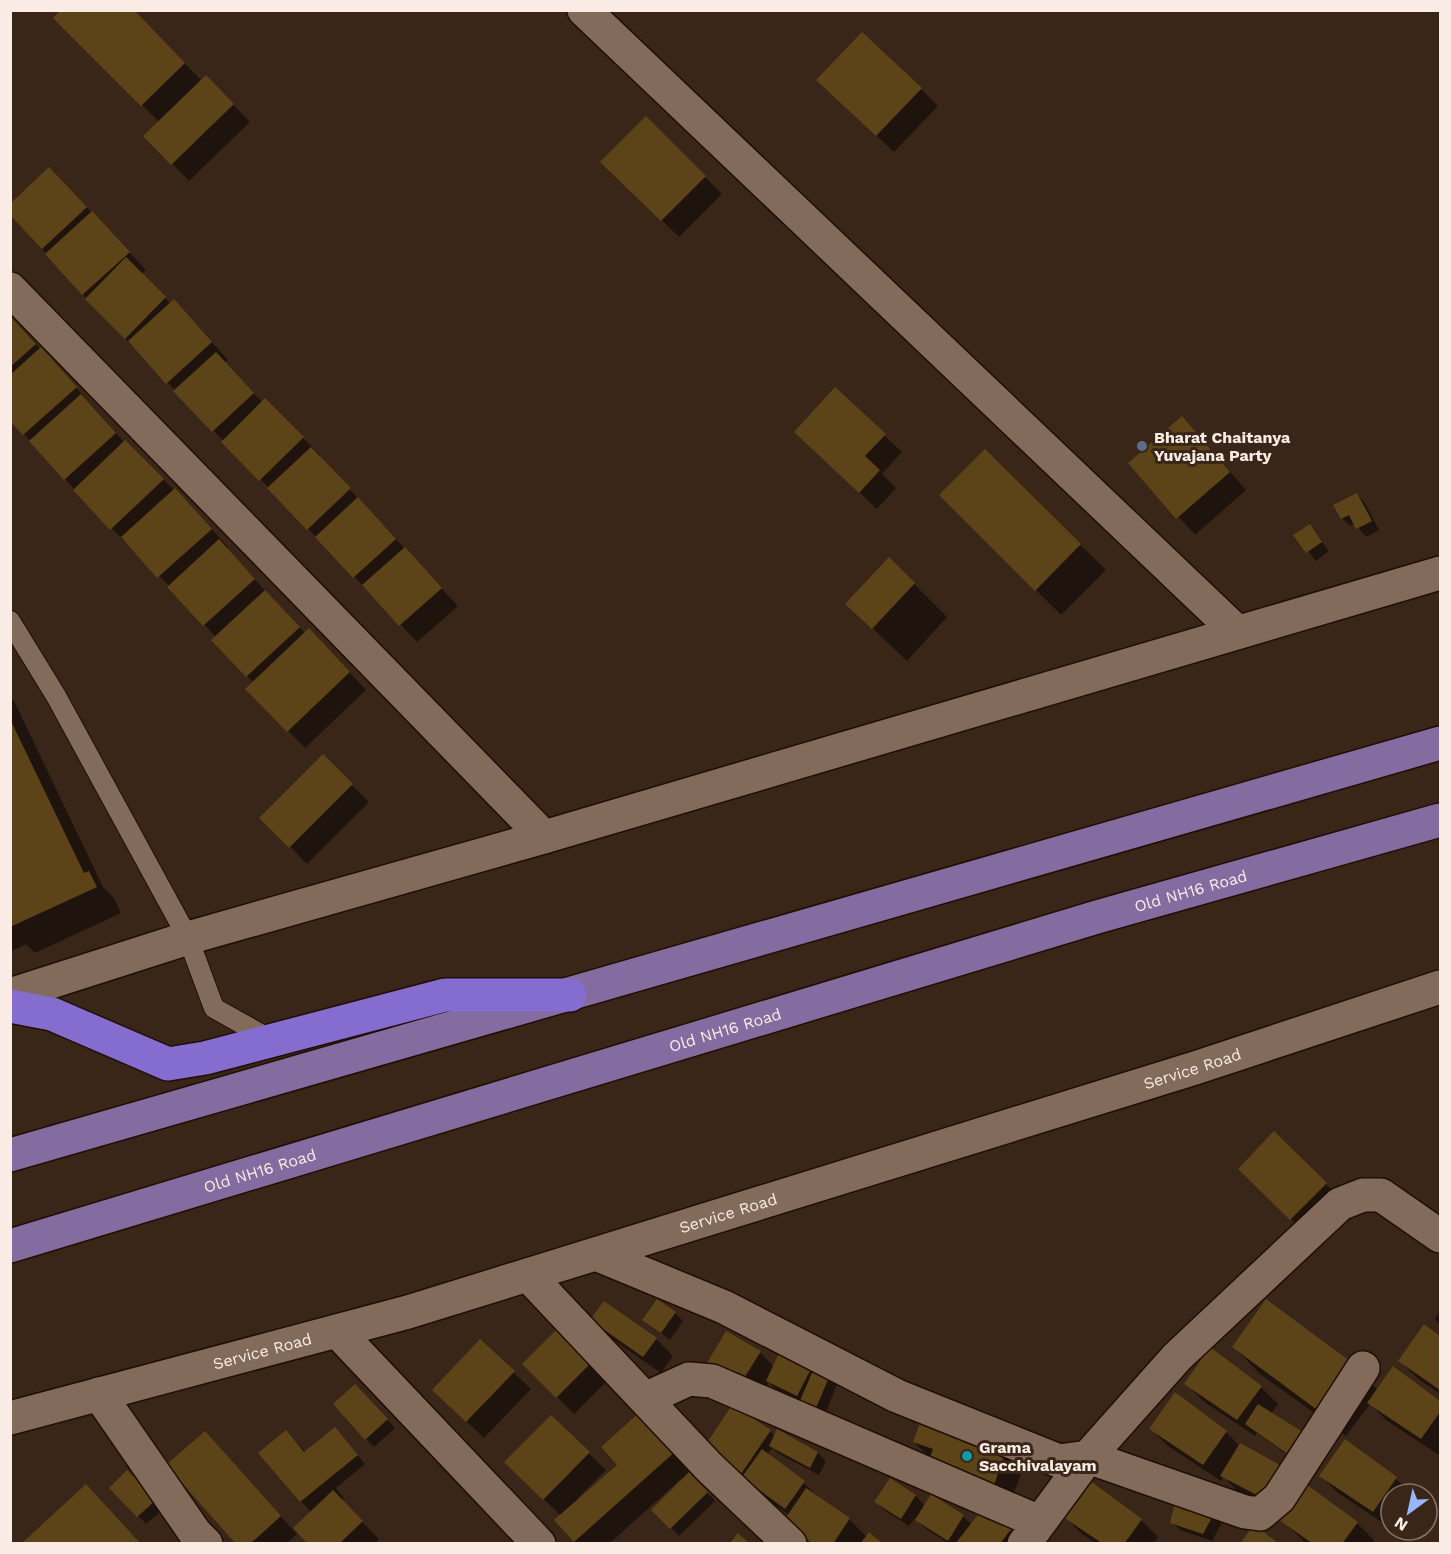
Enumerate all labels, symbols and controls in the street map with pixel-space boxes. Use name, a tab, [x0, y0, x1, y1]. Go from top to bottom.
place label: Bharat Chaitanya Yuvajana Party	[1154, 428, 1291, 465]
marker: Bharat Chaitanya Yuvajana Party	[1135, 439, 1149, 453]
street label: Old NH16 Road	[1132, 866, 1249, 916]
street label: Old NH16 Road	[667, 1004, 784, 1056]
street label: Service Road	[1141, 1044, 1244, 1093]
street label: Old NH16 Road	[201, 1145, 318, 1197]
street label: Service Road	[677, 1189, 779, 1237]
street label: Service Road	[211, 1329, 314, 1374]
place label: Grama Sacchivalayam	[979, 1438, 1097, 1475]
marker: Grama Sacchivalayam	[960, 1449, 974, 1463]
north arrow	[1379, 1482, 1439, 1542]
text: N	[1391, 1513, 1411, 1535]

